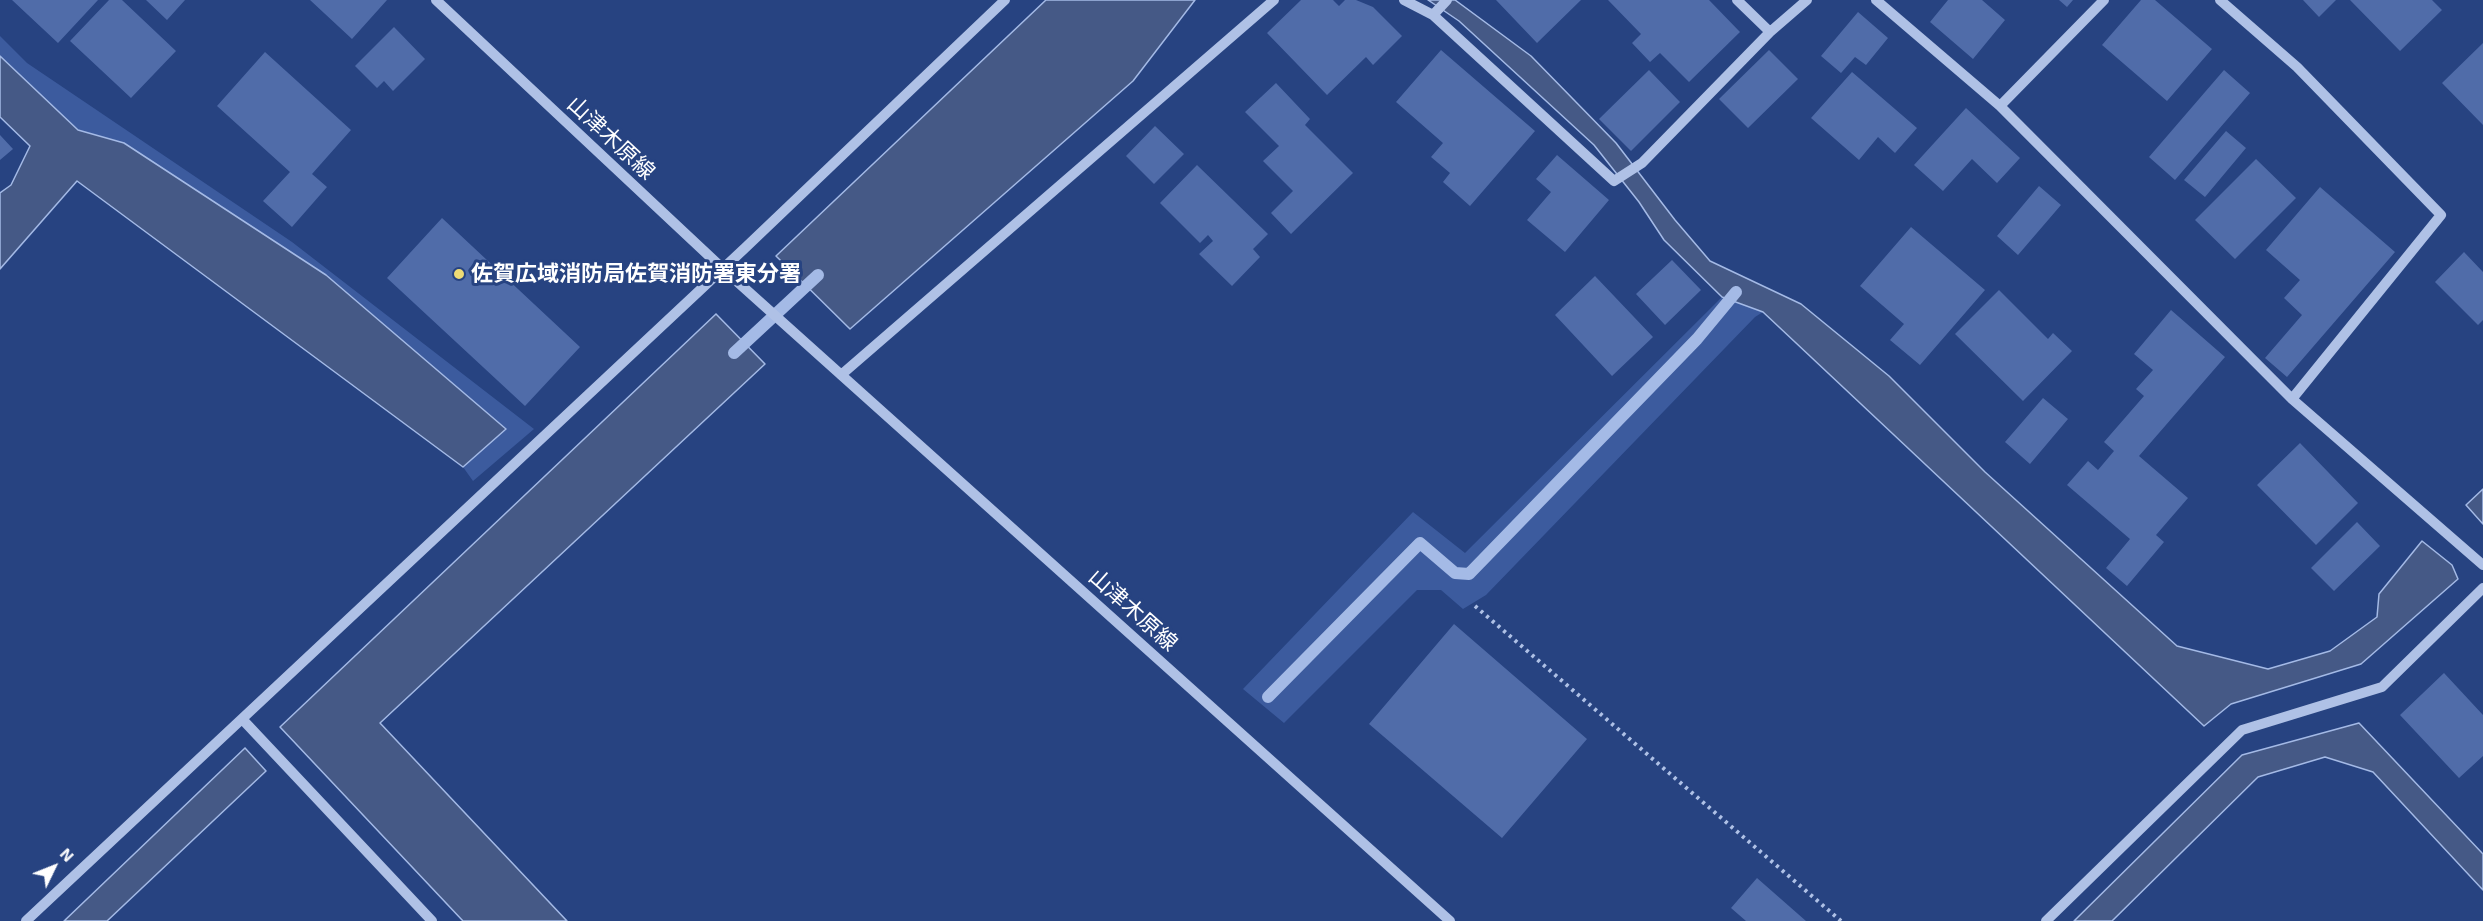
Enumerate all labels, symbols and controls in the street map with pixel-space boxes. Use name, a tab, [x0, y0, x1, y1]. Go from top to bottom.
street label: 山津木原線	[562, 91, 660, 185]
place label: 佐賀広域消防局佐賀消防署東分署	[471, 261, 801, 287]
marker: 佐賀広域消防局佐賀消防署東分署	[452, 267, 466, 281]
street label: 山津木原線	[1083, 563, 1183, 657]
north arrow	[24, 837, 84, 897]
text: N	[57, 844, 78, 865]

